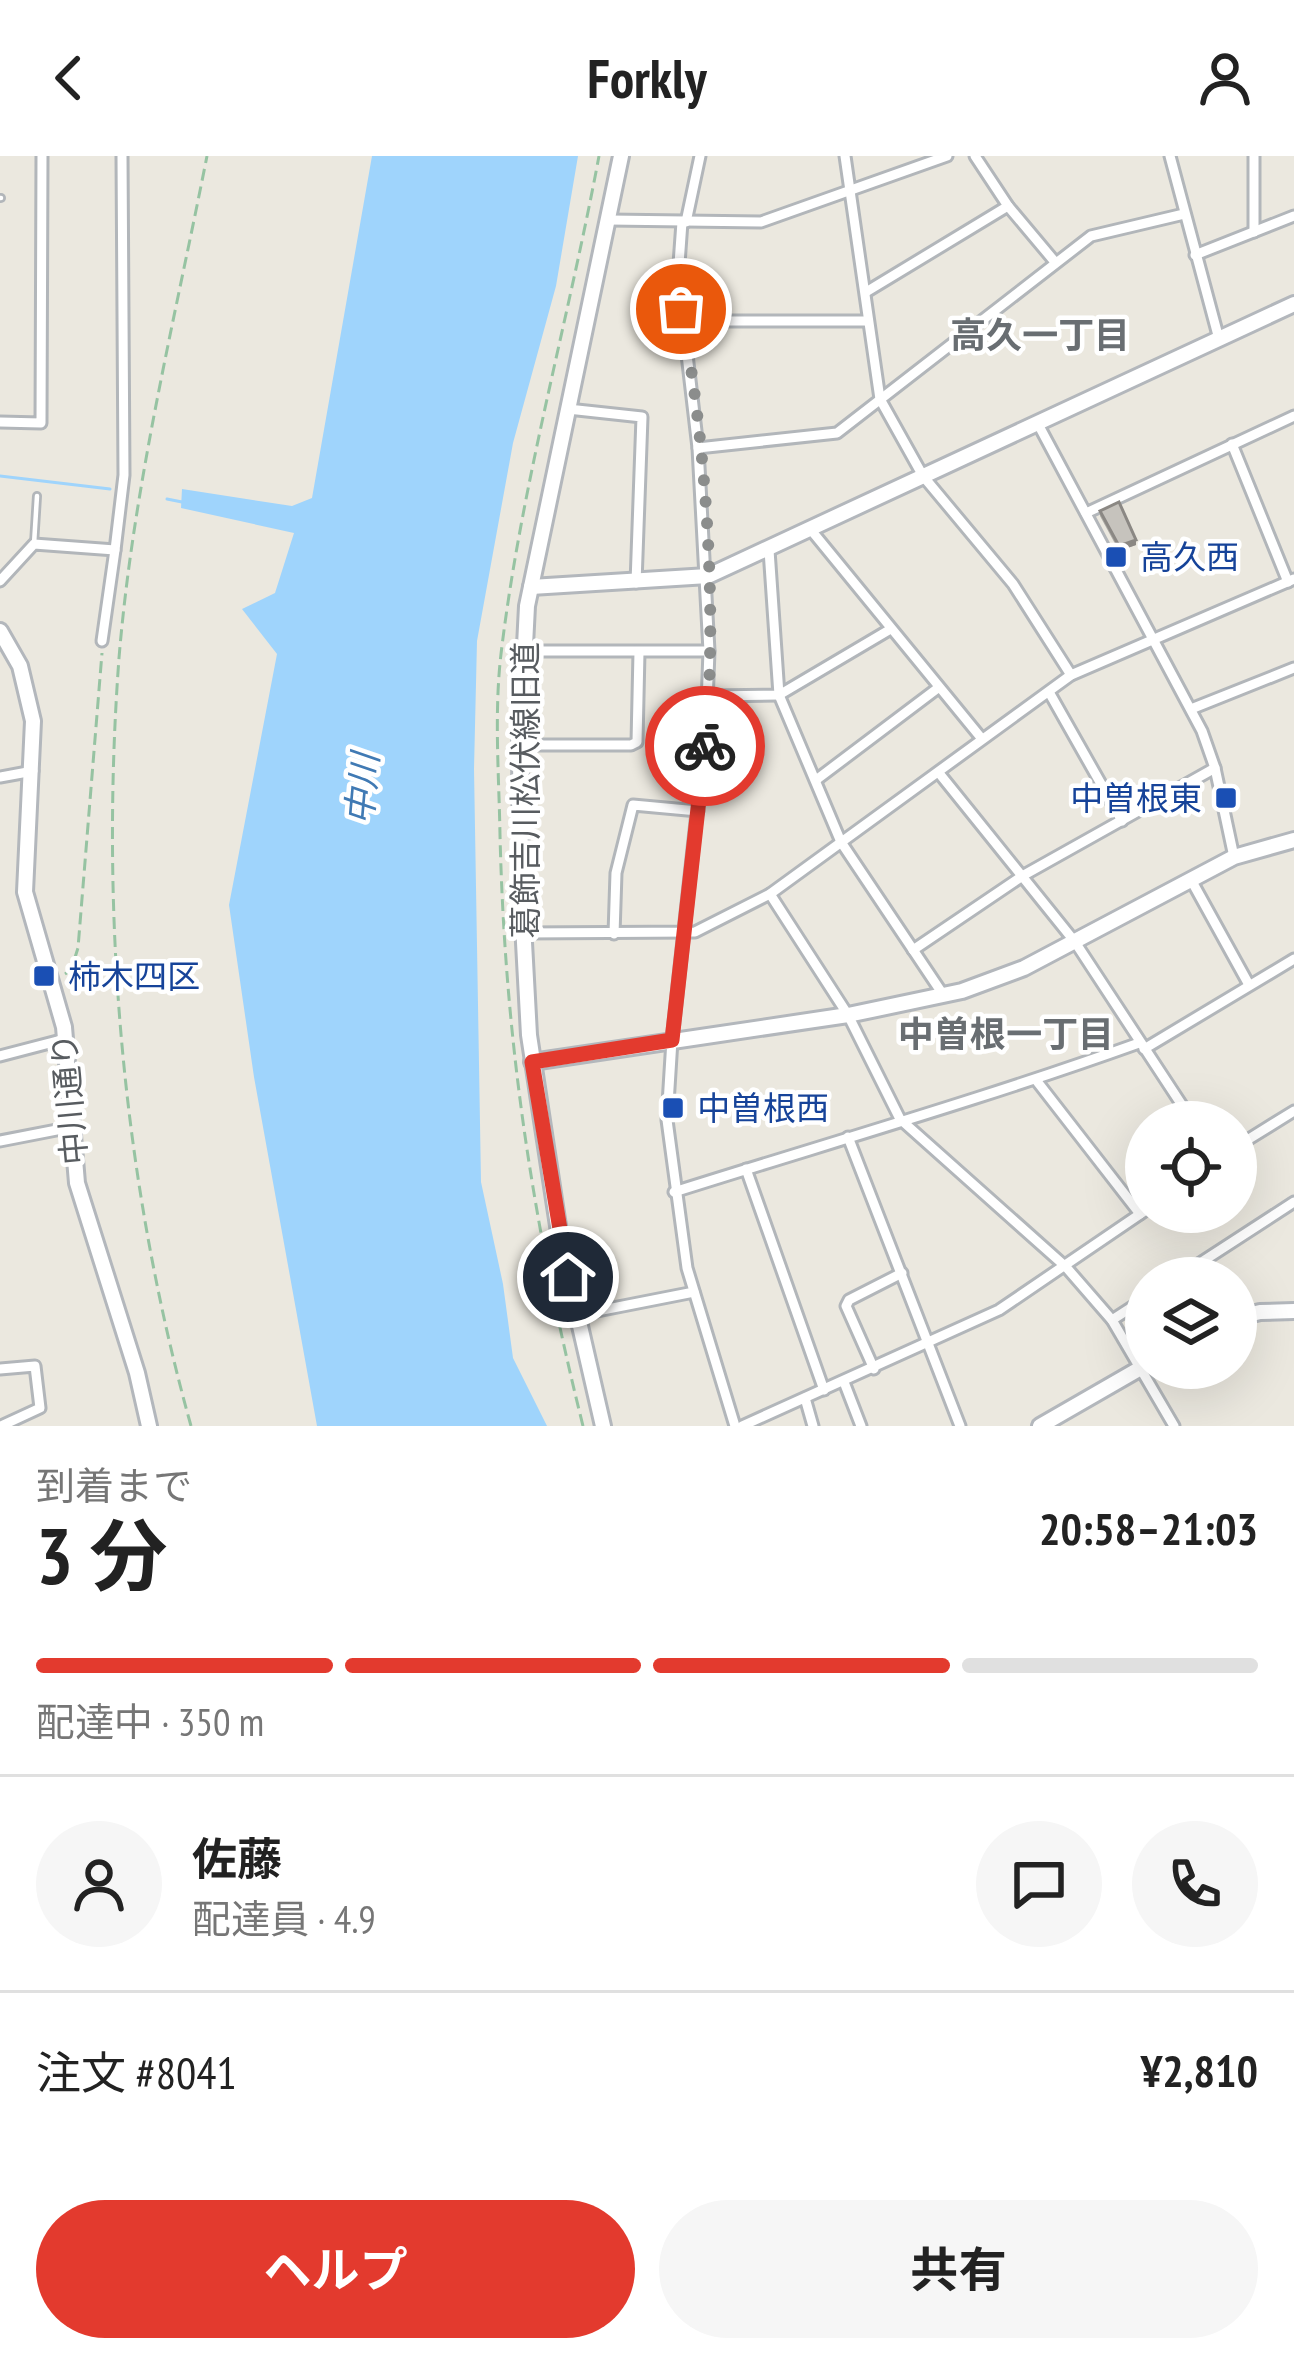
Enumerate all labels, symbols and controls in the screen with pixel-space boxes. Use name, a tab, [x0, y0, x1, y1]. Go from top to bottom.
text: Forkly	[587, 43, 707, 113]
icon: back	[36, 45, 102, 111]
icon: person	[1192, 45, 1258, 111]
pin	[630, 258, 732, 360]
icon: bag	[648, 276, 714, 342]
district label: 高久一丁目	[950, 311, 1130, 358]
place label: 高久西	[1140, 535, 1239, 578]
marker: 高久西	[1103, 544, 1129, 570]
street label: 葛飾吉川松伏線旧道	[503, 642, 546, 939]
courier	[645, 686, 765, 806]
icon: bike	[672, 713, 738, 779]
water label: 中川	[335, 747, 388, 827]
place label: 中曽根東	[1070, 776, 1202, 819]
marker: 中曽根東	[1213, 785, 1239, 811]
place label: 柿木四区	[68, 954, 200, 997]
marker: 柿木四区	[31, 963, 57, 989]
district label: 中曽根一丁目	[898, 1010, 1114, 1057]
street label: 中川通り	[41, 1031, 96, 1167]
place label: 中曽根西	[697, 1086, 829, 1129]
marker: 中曽根西	[660, 1095, 686, 1121]
map controls	[1125, 1101, 1257, 1389]
button: locate	[1125, 1101, 1257, 1233]
pin	[517, 1226, 619, 1328]
icon: home	[535, 1244, 601, 1310]
button: layers	[1125, 1257, 1257, 1389]
text: 到着まで	[36, 1460, 192, 1511]
text: 20:58–21:03	[1039, 1499, 1258, 1557]
text: 3 分	[36, 1505, 167, 1606]
text: 配達中 · 350 m	[36, 1696, 264, 1747]
button: person	[36, 1821, 162, 1947]
button: chat	[976, 1821, 1102, 1947]
button: phone	[1132, 1821, 1258, 1947]
text: 佐藤	[192, 1829, 282, 1887]
text: 配達員 · 4.9	[192, 1893, 376, 1944]
text: ¥2,810	[1141, 2041, 1258, 2099]
text: 注文 #8041	[36, 2043, 237, 2101]
button: ヘルプ	[36, 2200, 635, 2338]
button: 共有	[659, 2200, 1258, 2338]

